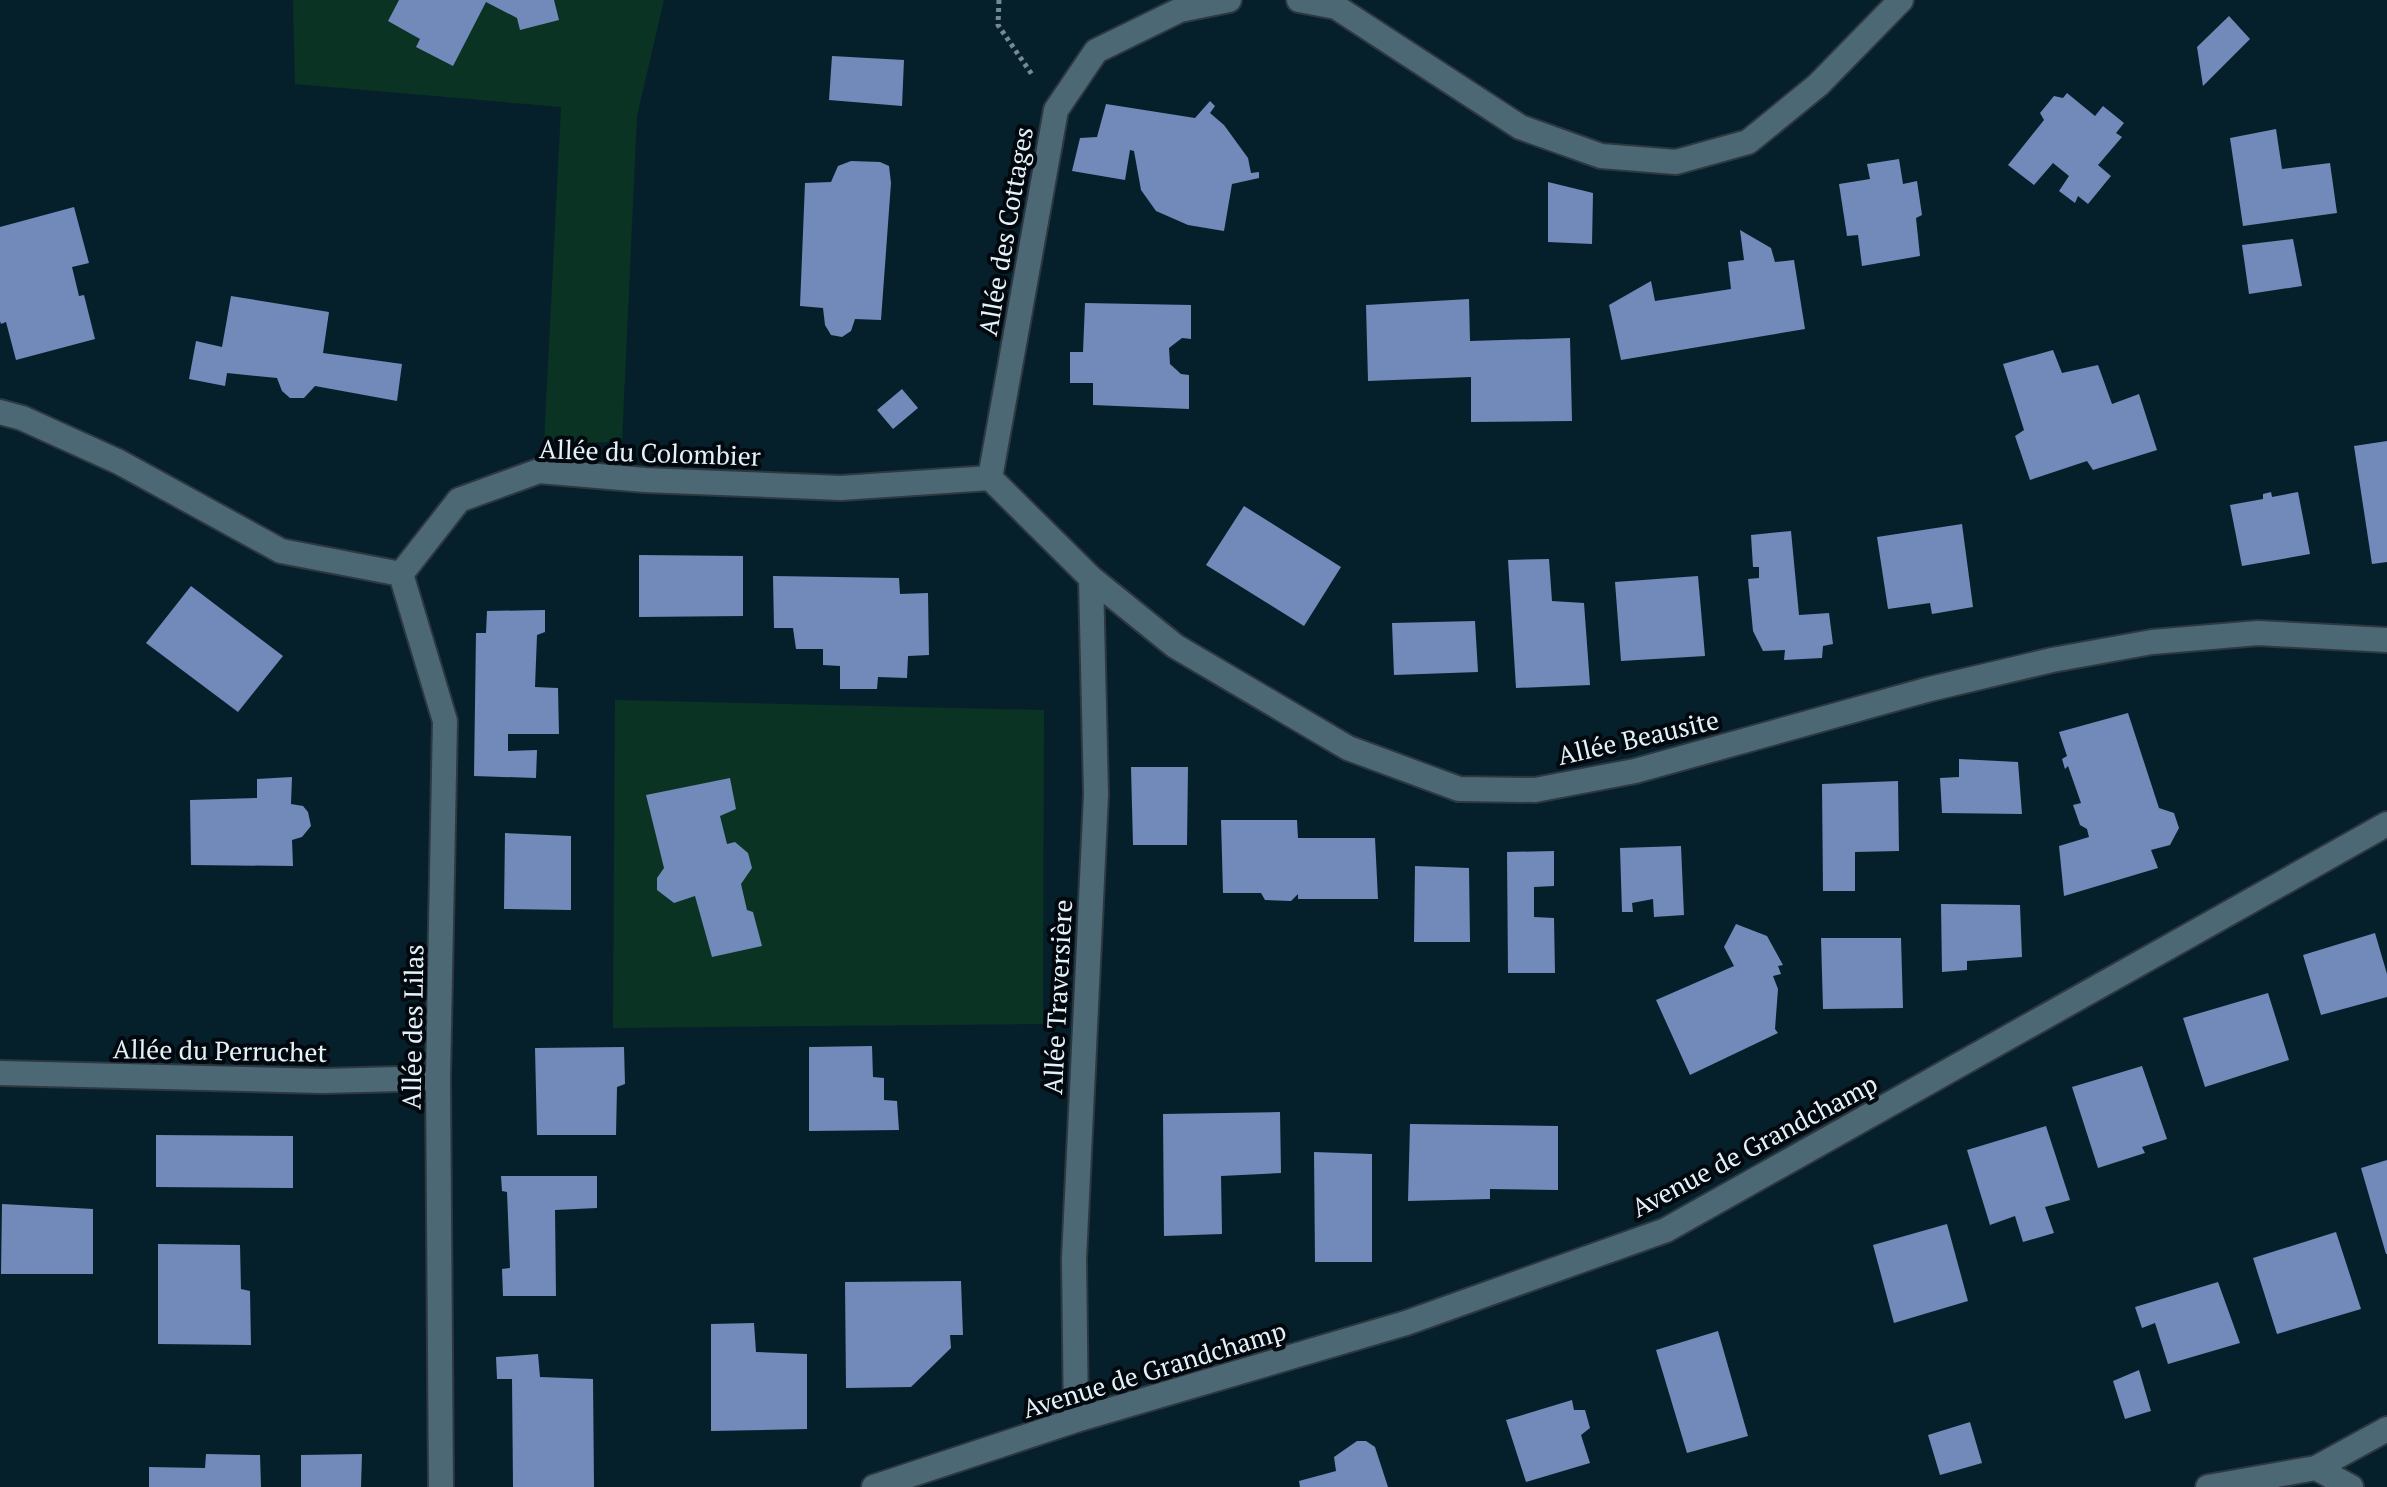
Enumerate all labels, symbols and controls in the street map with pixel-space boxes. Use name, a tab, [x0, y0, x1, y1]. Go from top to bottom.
street label: Allée des Cottages	[970, 124, 1040, 338]
street label: Allée du Colombier	[539, 431, 761, 473]
street label: Allée Beausite	[1554, 702, 1722, 772]
street label: Allée Traversière	[1035, 899, 1079, 1095]
street label: Allée des Lilas	[394, 944, 430, 1110]
street label: Allée du Perruchet	[113, 1031, 328, 1069]
street label: Avenue de Grandchamp	[1625, 1066, 1883, 1224]
street label: Avenue de Grandchamp	[1018, 1313, 1290, 1425]

